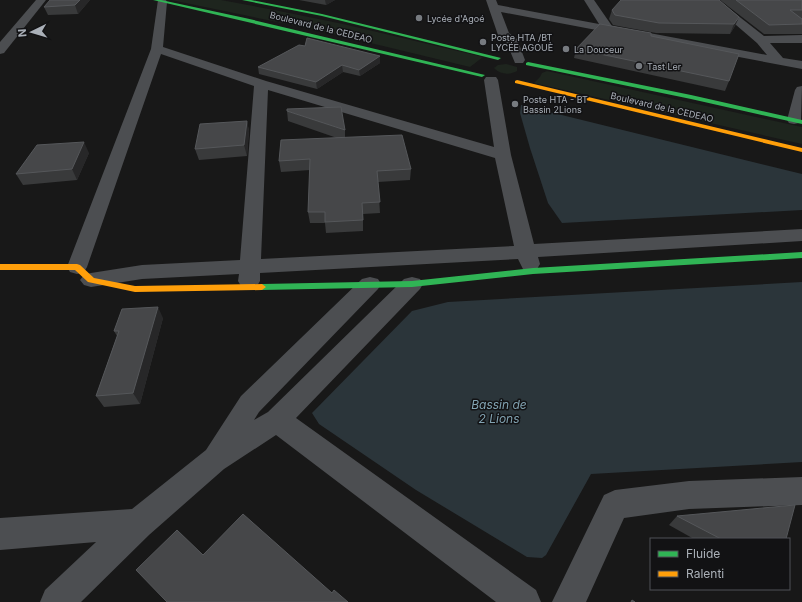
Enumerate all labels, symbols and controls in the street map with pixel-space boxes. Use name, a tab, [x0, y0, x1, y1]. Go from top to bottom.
street label: Boulevard de la CEDEAO	[269, 9, 373, 45]
north arrow	[12, 12, 52, 52]
marker: Lycée d'Agoé	[414, 13, 424, 23]
place label: Lycée d'Agoé	[427, 13, 484, 24]
text: N	[15, 28, 29, 38]
place label: Poste HTA /BT LYCÉE AGOUÈ	[491, 32, 553, 53]
marker: Poste HTA /BT LYCÉE AGOUÈ	[478, 37, 488, 47]
marker: La Douceur	[561, 44, 571, 54]
place label: La Douceur	[574, 44, 624, 55]
marker: Tast Ler	[634, 61, 644, 71]
place label: Tast Ler	[647, 61, 682, 72]
street label: Boulevard de la CEDEAO	[610, 90, 714, 124]
place label: Poste HTA - BT Bassin 2Lions	[523, 94, 588, 115]
marker: Poste HTA - BT Bassin 2Lions	[510, 99, 520, 109]
water label: Bassin de 2 Lions	[471, 397, 527, 426]
legend	[650, 538, 790, 590]
text: Fluide	[686, 546, 720, 561]
text: Ralenti	[686, 566, 724, 581]

